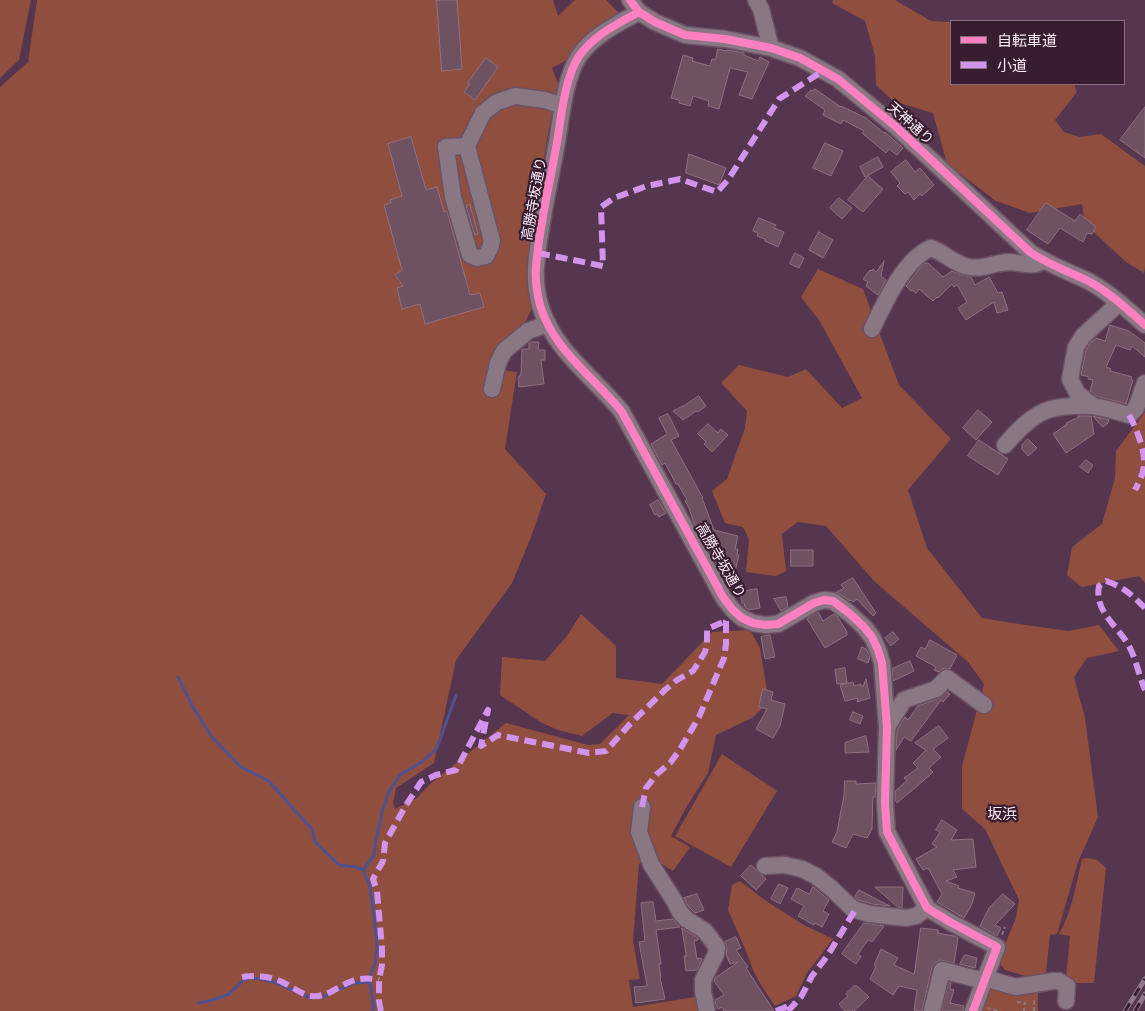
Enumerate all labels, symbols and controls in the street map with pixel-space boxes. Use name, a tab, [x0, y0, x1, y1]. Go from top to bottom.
legend	[950, 20, 1125, 85]
text: 自転車道	[997, 33, 1057, 49]
text: 小道	[997, 58, 1027, 74]
street label: 天神通り	[884, 99, 936, 149]
street label: 高勝寺坂通り	[519, 156, 551, 242]
street label: 高勝寺坂通り	[692, 520, 748, 602]
district label: 坂浜	[987, 806, 1017, 824]

